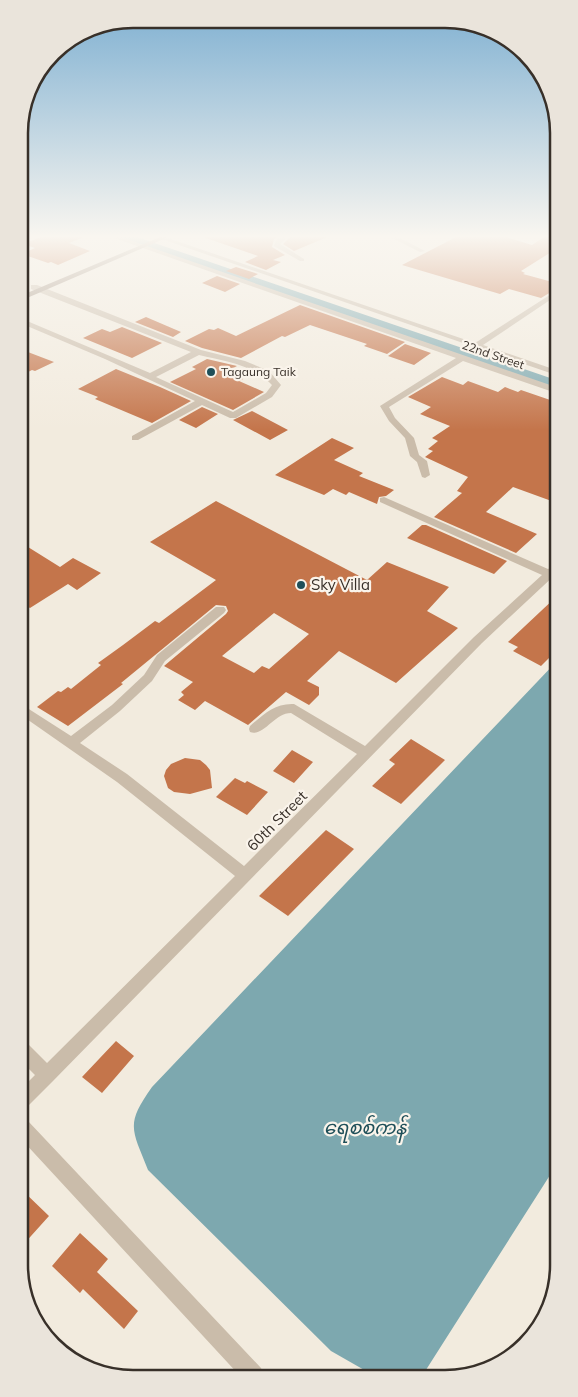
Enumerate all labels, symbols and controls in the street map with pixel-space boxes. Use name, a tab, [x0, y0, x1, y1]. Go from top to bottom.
street label: 22nd Street	[460, 337, 526, 372]
place label: Tagaung Taik	[221, 364, 297, 379]
marker: Tagaung Taik	[205, 366, 217, 378]
place label: Sky Villa	[311, 575, 370, 594]
marker: Sky Villa	[295, 579, 307, 591]
street label: 60th Street	[243, 787, 311, 855]
water label: ရေစစ်ကန်	[324, 1114, 409, 1143]

